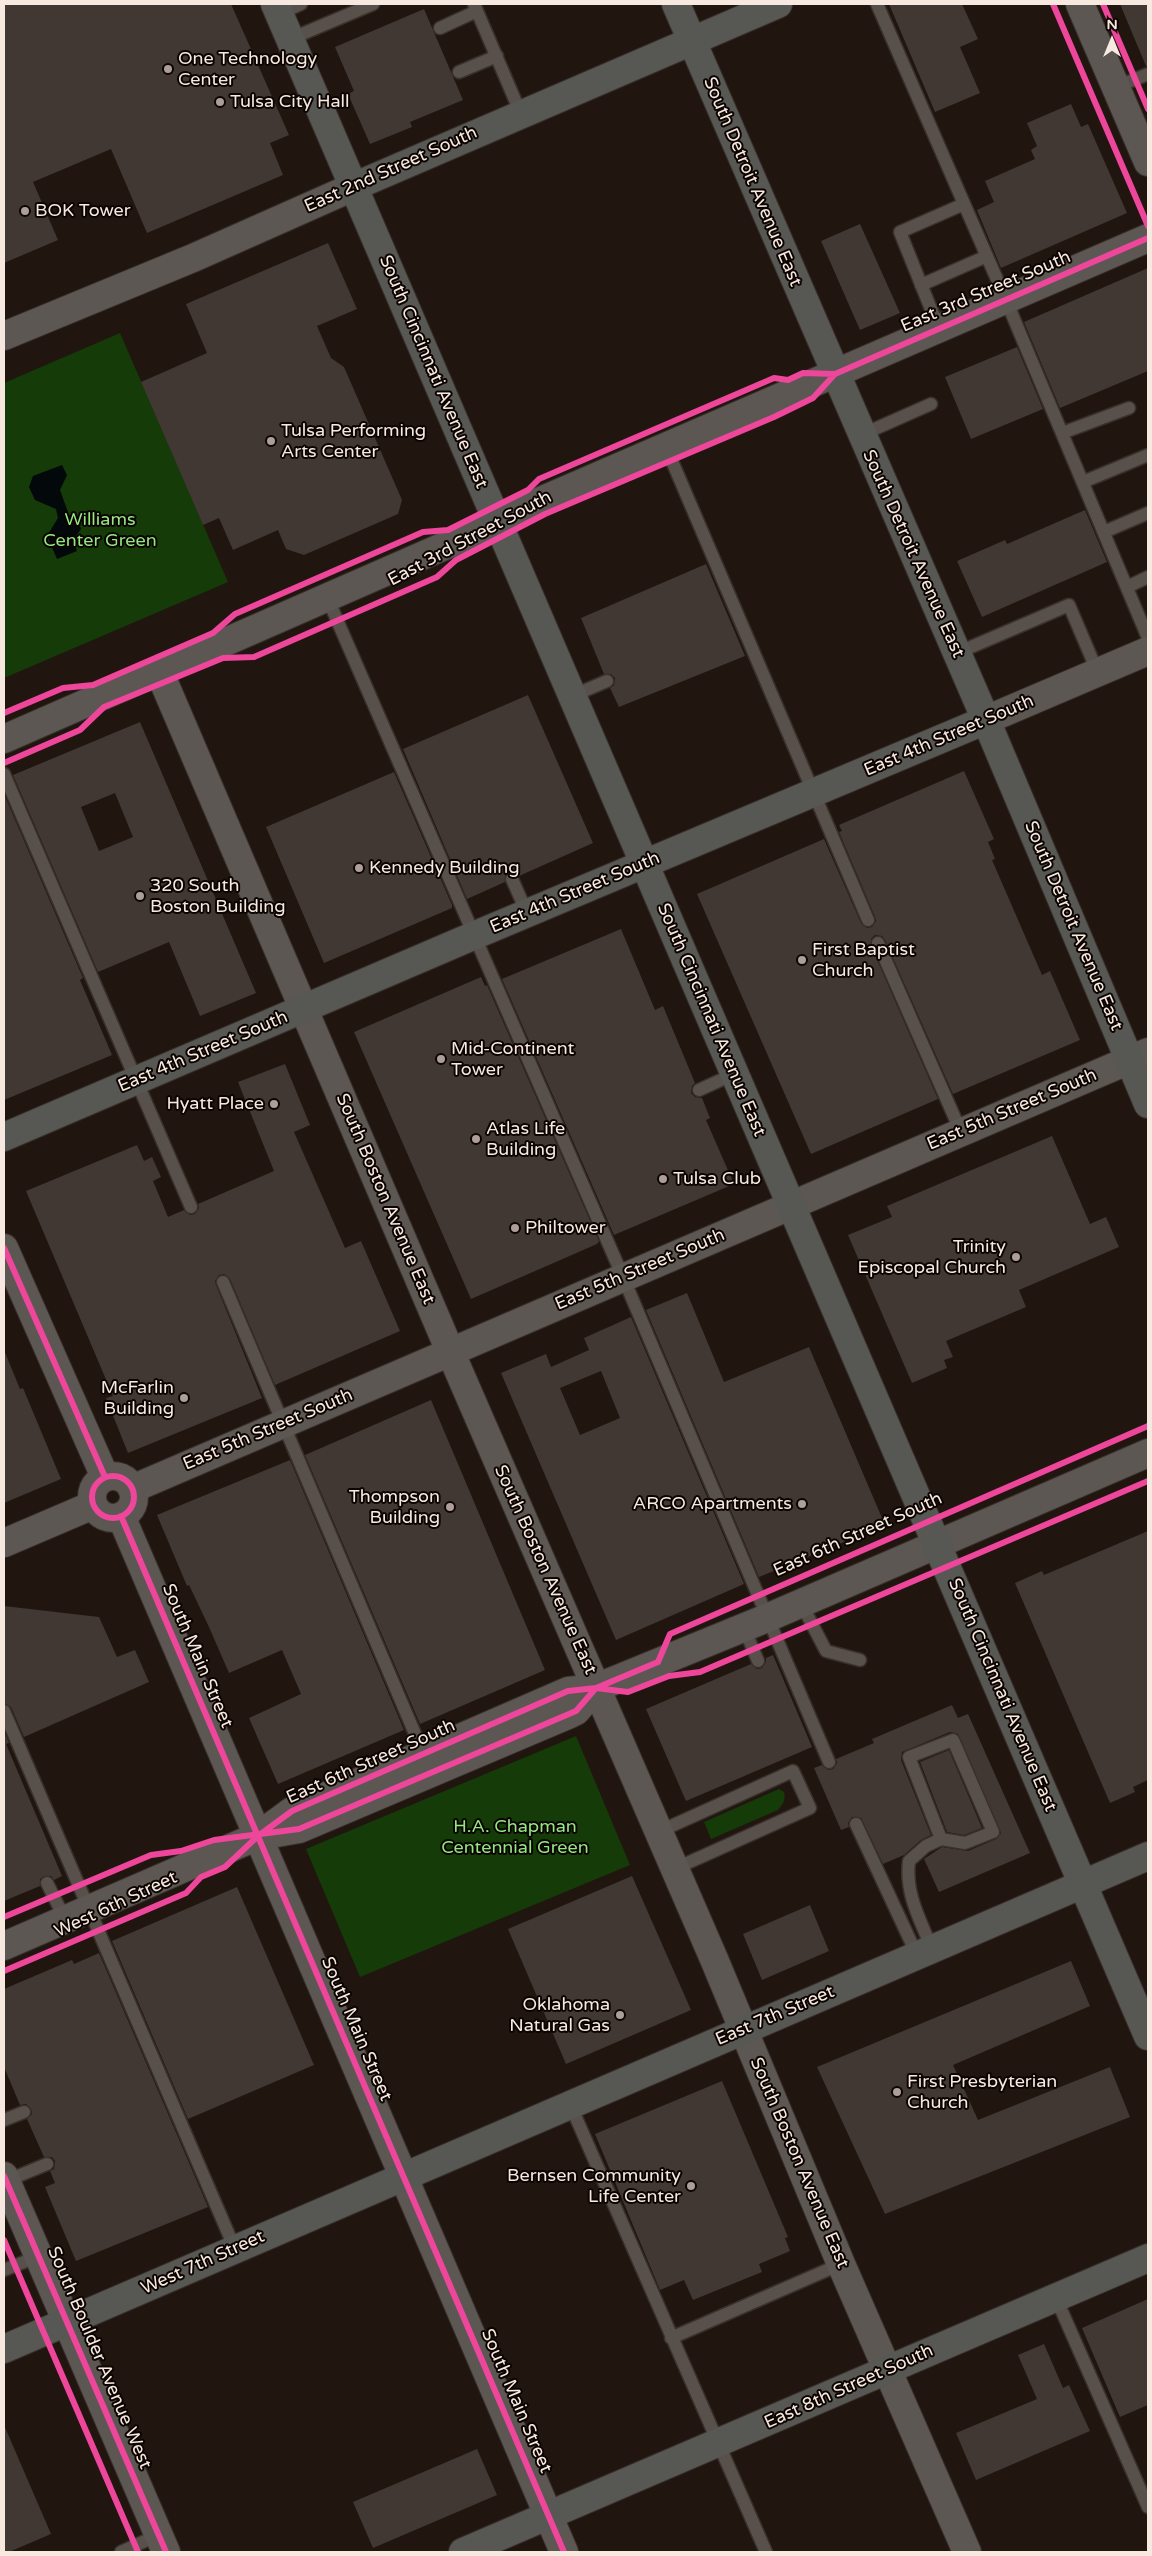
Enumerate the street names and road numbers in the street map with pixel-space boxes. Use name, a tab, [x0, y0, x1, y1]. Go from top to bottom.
street label: South Detroit Avenue East	[698, 74, 806, 290]
street label: East 2nd Street South	[301, 122, 481, 218]
street label: East 3rd Street South	[898, 246, 1074, 338]
street label: South Cincinnati Avenue East	[374, 252, 492, 492]
street label: South Detroit Avenue East	[857, 447, 969, 661]
street label: East 3rd Street South	[384, 487, 556, 591]
street label: East 4th Street South	[861, 690, 1037, 782]
street label: South Detroit Avenue East	[1019, 818, 1127, 1034]
street label: East 4th Street South	[487, 847, 663, 939]
street label: South Cincinnati Avenue East	[652, 900, 770, 1140]
street label: East 4th Street South	[115, 1006, 291, 1098]
street label: East 5th Street South	[924, 1064, 1100, 1156]
street label: South Boston Avenue East	[331, 1090, 439, 1308]
street label: East 5th Street South	[552, 1224, 728, 1316]
street label: East 5th Street South	[180, 1384, 356, 1476]
street label: South Boston Avenue East	[489, 1462, 601, 1678]
street label: East 6th Street South	[770, 1488, 946, 1582]
street label: South Cincinnati Avenue East	[943, 1575, 1061, 1815]
street label: South Main Street	[157, 1581, 237, 1731]
street label: East 6th Street South	[283, 1715, 459, 1809]
street label: West 6th Street	[51, 1867, 181, 1943]
street label: South Main Street	[316, 1954, 396, 2104]
street label: East 7th Street	[712, 1981, 838, 2051]
street label: South Boston Avenue East	[745, 2054, 853, 2272]
street label: West 7th Street	[138, 2226, 268, 2300]
street label: South Boulder Avenue West	[42, 2244, 156, 2472]
street label: South Main Street	[476, 2326, 556, 2476]
street label: East 8th Street South	[761, 2340, 937, 2434]

